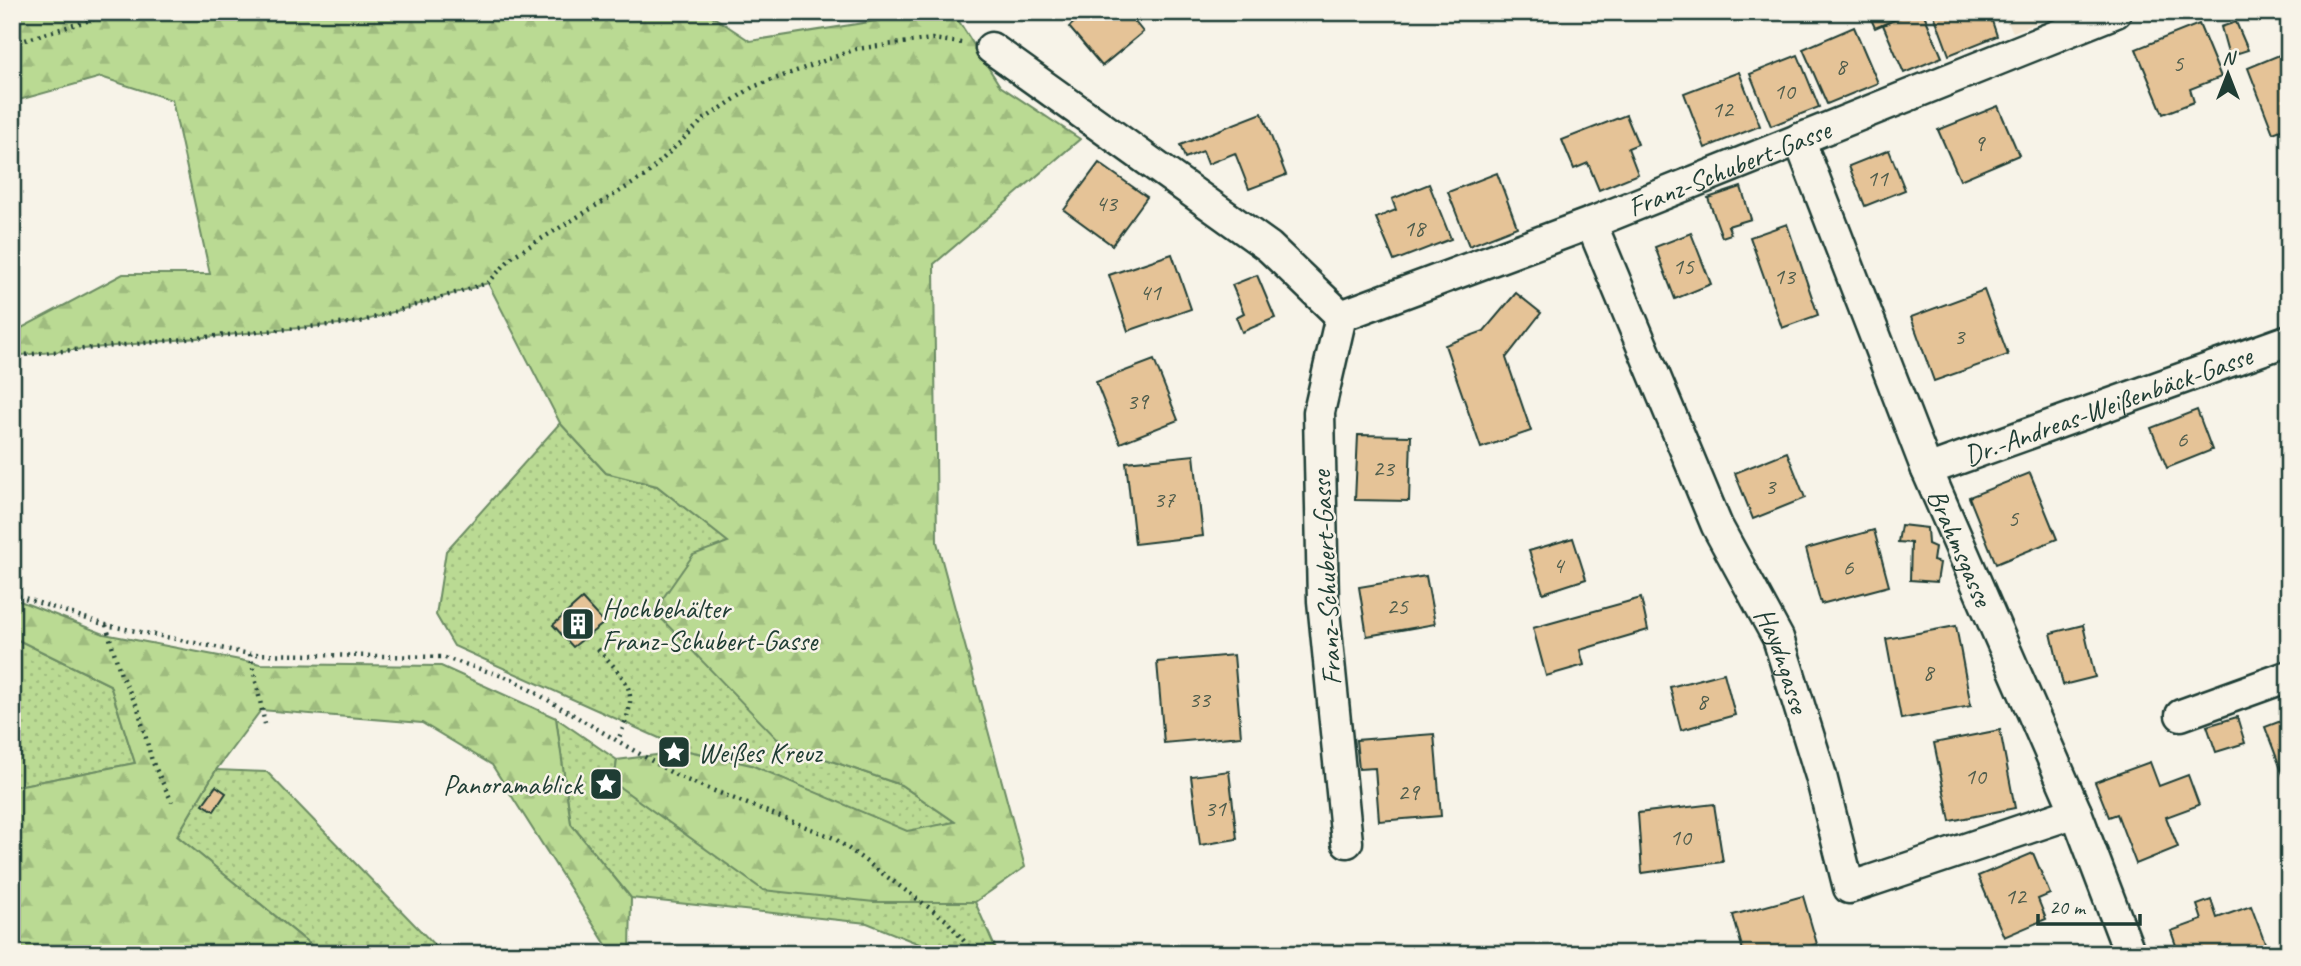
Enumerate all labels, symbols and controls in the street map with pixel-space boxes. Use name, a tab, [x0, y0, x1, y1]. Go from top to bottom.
north arrow	[2192, 38, 2262, 108]
text: N	[2222, 46, 2237, 70]
house number: 5	[2173, 48, 2185, 78]
house number: 8	[1836, 51, 1849, 81]
house number: 10	[1773, 76, 1797, 106]
house number: 12	[1711, 94, 1735, 124]
street label: Franz-Schubert-Gasse	[1622, 111, 1837, 224]
house number: 9	[1974, 128, 1987, 158]
house number: 11	[1866, 163, 1889, 193]
house number: 43	[1095, 188, 1119, 218]
house number: 18	[1403, 213, 1427, 243]
house number: 15	[1672, 251, 1695, 281]
house number: 13	[1773, 261, 1797, 291]
house number: 41	[1139, 277, 1162, 307]
house number: 3	[1954, 321, 1967, 351]
street label: Dr.-Andreas-Weißenbäck-Gasse	[1959, 337, 2258, 473]
house number: 39	[1126, 386, 1150, 416]
house number: 6	[2177, 424, 2189, 454]
house number: 23	[1372, 453, 1396, 483]
street label: Franz-Schubert-Gasse	[1303, 468, 1349, 686]
house number: 3	[1765, 471, 1778, 501]
street label: Brahmsgasse	[1920, 483, 2002, 613]
house number: 37	[1153, 484, 1176, 514]
house number: 5	[2008, 503, 2020, 533]
house number: 4	[1553, 550, 1566, 580]
house number: 6	[1843, 552, 1855, 582]
place label: Hochbehälter Franz-Schubert-Gasse	[602, 591, 819, 658]
house number: 25	[1386, 591, 1409, 621]
street label: Haydngasse	[1747, 601, 1818, 719]
building icon: Hochbehälter Franz-Schubert-Gasse	[559, 605, 597, 643]
house number: 8	[1923, 657, 1936, 687]
house number: 33	[1188, 684, 1212, 714]
house number: 8	[1697, 686, 1710, 716]
place icon: Weißes Kreuz	[655, 733, 693, 771]
place label: Weißes Kreuz	[698, 735, 824, 770]
house number: 10	[1964, 761, 1988, 791]
place icon: Panoramablick	[587, 765, 625, 803]
place label: Panoramablick	[443, 767, 585, 802]
house number: 29	[1397, 777, 1421, 807]
house number: 31	[1204, 793, 1227, 823]
house number: 10	[1669, 822, 1693, 852]
house number: 12	[2004, 881, 2028, 911]
scale bar	[2038, 882, 2140, 926]
text: 20 m	[2049, 894, 2087, 920]

